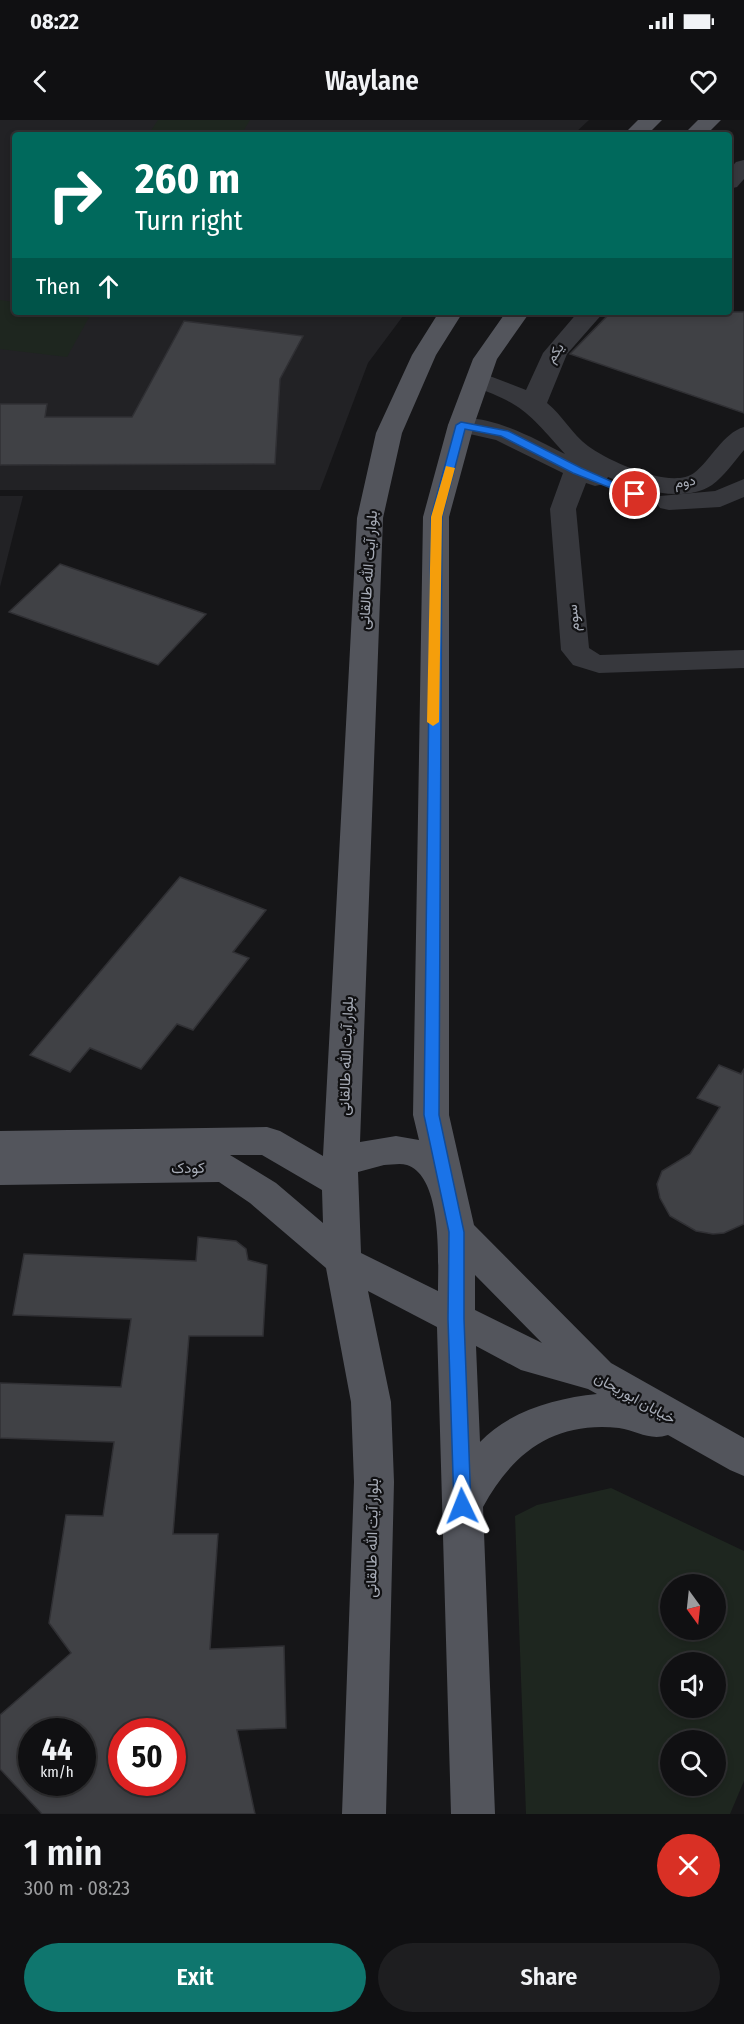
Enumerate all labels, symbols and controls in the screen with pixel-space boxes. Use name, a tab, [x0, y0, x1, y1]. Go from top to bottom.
text: 08:22	[30, 8, 79, 35]
icon: back	[24, 65, 57, 98]
text: Waylane	[325, 65, 419, 97]
icon: heart	[687, 65, 720, 98]
text: 260 m	[135, 154, 240, 204]
icon: right	[36, 156, 114, 234]
text: Turn right	[135, 205, 243, 237]
icon: ahead	[92, 270, 125, 303]
text: Then	[36, 273, 80, 300]
street label: یکم	[542, 340, 568, 366]
pin	[609, 468, 660, 519]
street label: دوم	[673, 472, 697, 492]
icon: arrive	[618, 477, 651, 510]
street label: بلوار آیت الله طالقانی	[355, 510, 382, 630]
street label: سوم	[563, 603, 584, 632]
street label: بلوار آیت الله طالقانی	[335, 996, 358, 1116]
street label: کودک	[171, 1159, 205, 1177]
street label: خیابان ابوریحان	[591, 1368, 679, 1428]
position arrow	[430, 1474, 494, 1538]
street label: بلوار آیت الله طالقانی	[362, 1478, 383, 1598]
north arrow	[660, 1574, 726, 1640]
map controls	[660, 1574, 726, 1796]
button: sound	[660, 1652, 726, 1718]
speed limit sign: 50	[108, 1718, 186, 1796]
button: search	[660, 1730, 726, 1796]
text: 44	[42, 1732, 72, 1768]
text: km/h	[40, 1763, 74, 1781]
text: 1 min	[24, 1831, 102, 1875]
button: close	[657, 1834, 720, 1897]
text: 300 m · 08:23	[24, 1876, 130, 1900]
button: Exit	[24, 1943, 366, 2012]
button: Share	[378, 1943, 720, 2012]

